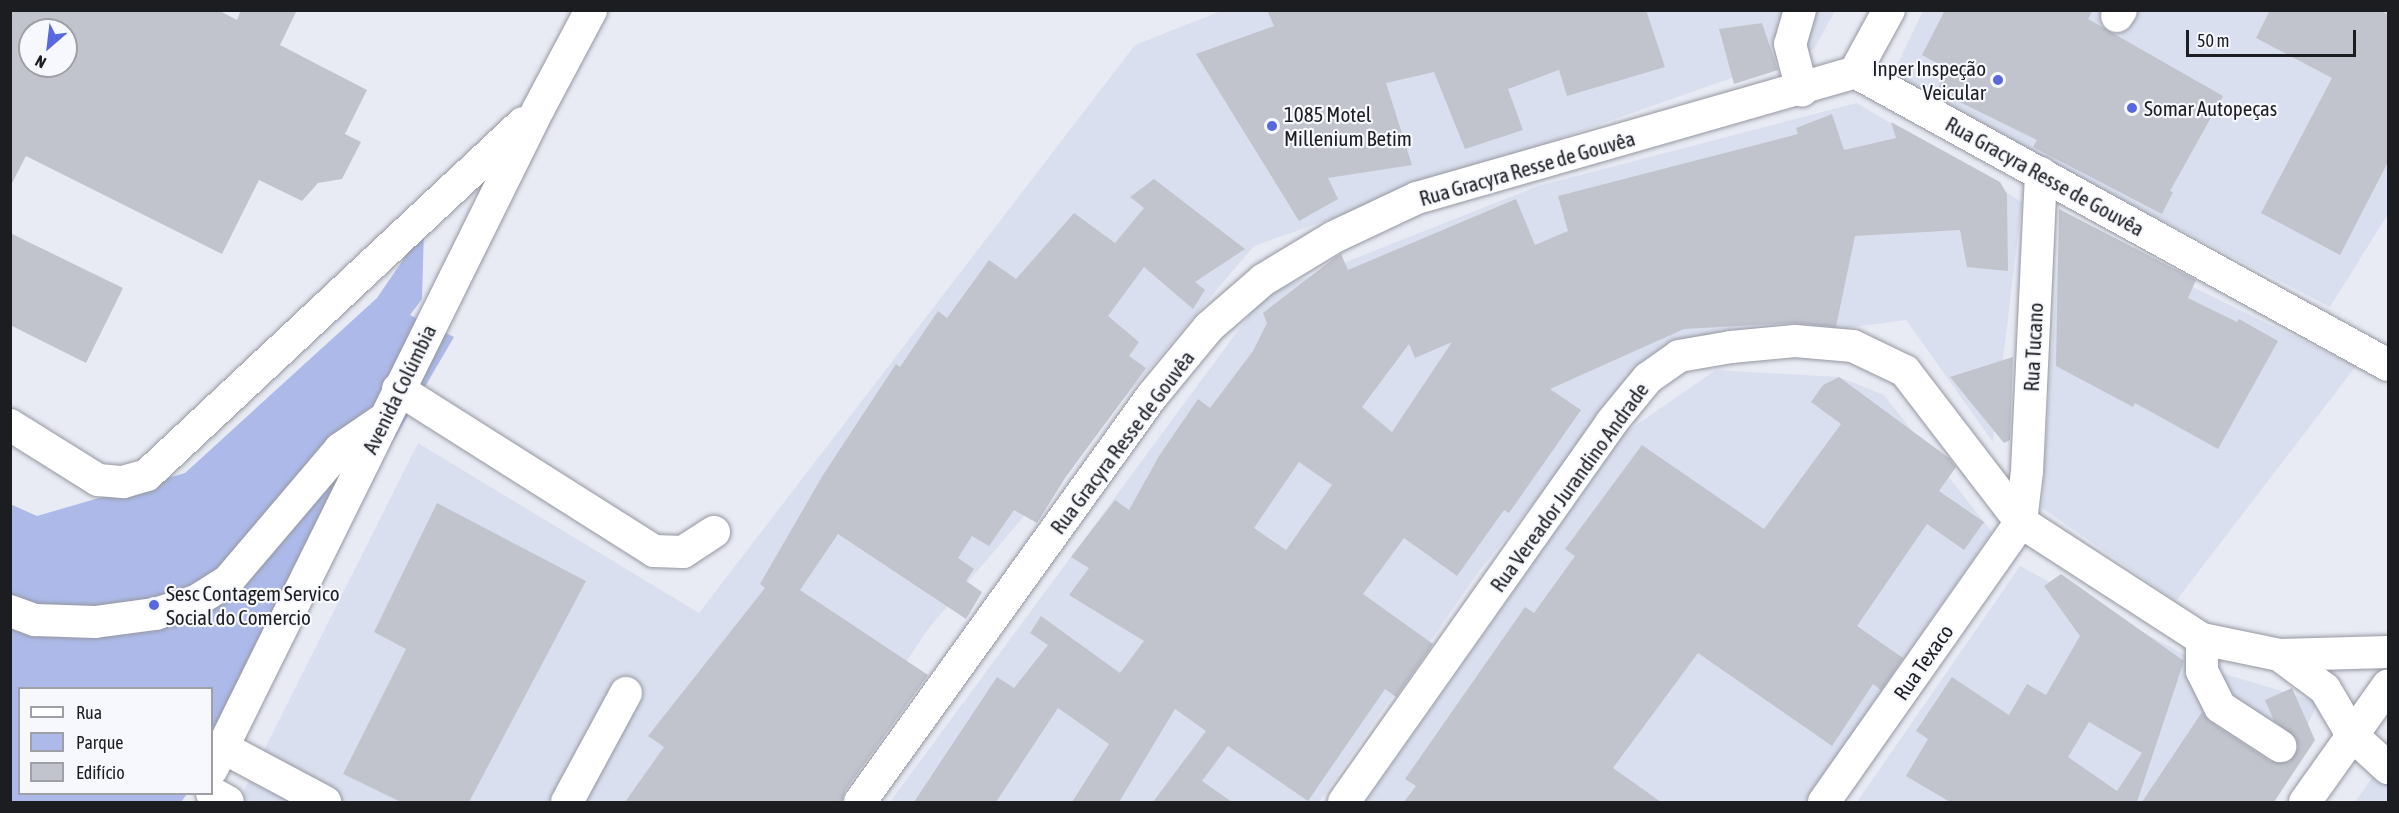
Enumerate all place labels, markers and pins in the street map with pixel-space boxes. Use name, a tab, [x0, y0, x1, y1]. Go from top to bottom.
place label: Inper Inspeção Veicular	[1872, 55, 1986, 105]
marker: Inper Inspeção Veicular	[1991, 73, 2005, 87]
place label: Somar Autopeças	[2144, 95, 2277, 121]
place label: 1085 Motel Millenium Betim	[1284, 101, 1412, 151]
marker: Somar Autopeças	[2125, 101, 2139, 115]
marker: 1085 Motel Millenium Betim	[1265, 119, 1279, 133]
place label: Sesc Contagem Servico Social do Comercio	[166, 580, 340, 630]
marker: Sesc Contagem Servico Social do Comercio	[147, 598, 161, 612]

